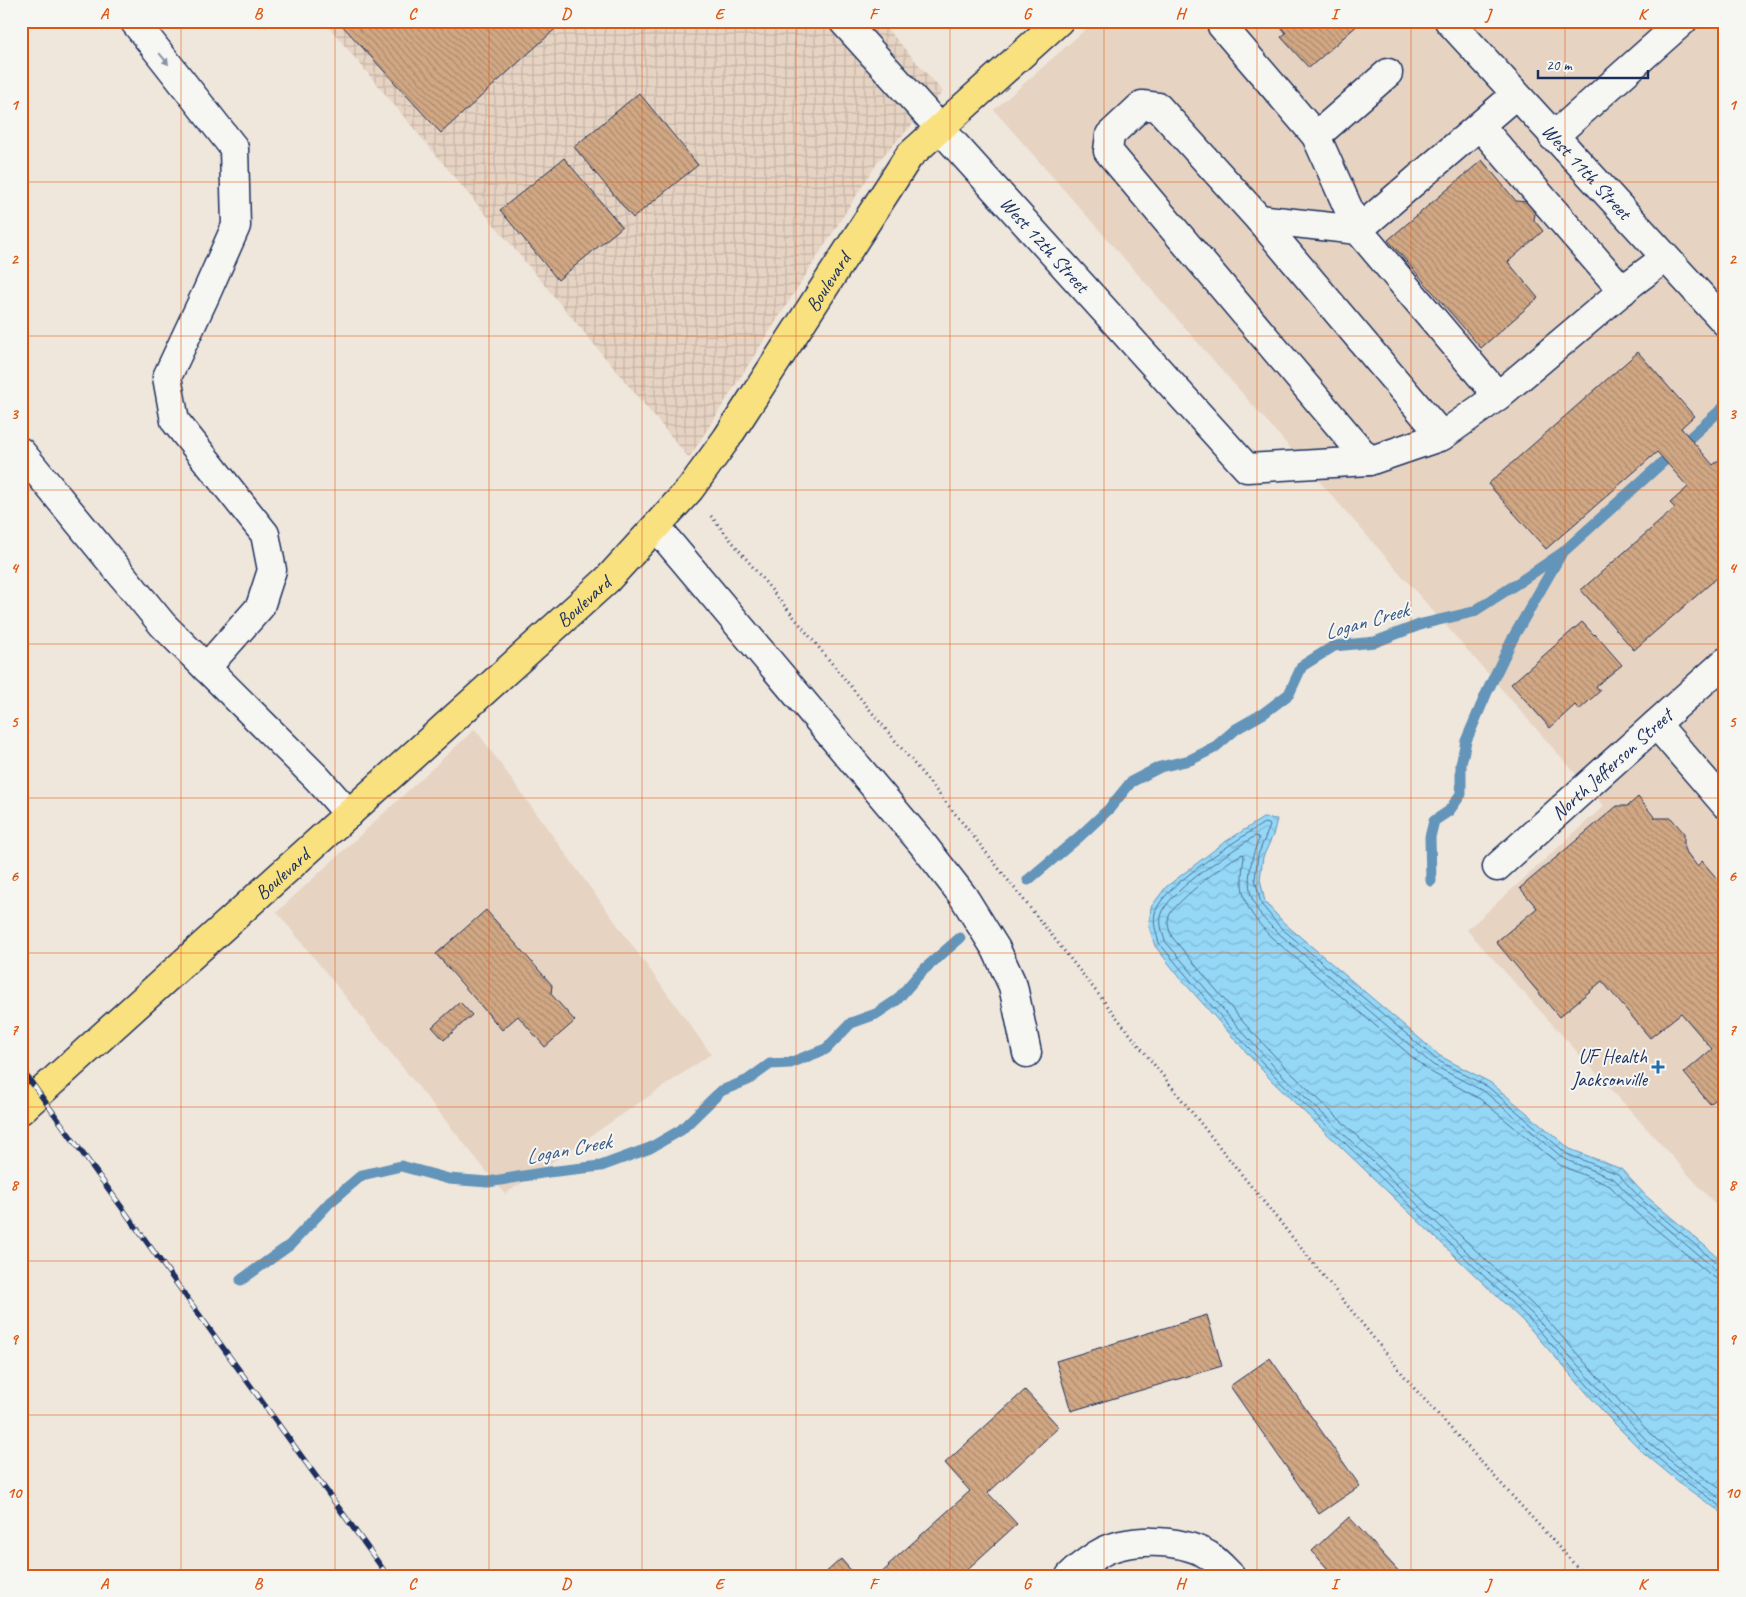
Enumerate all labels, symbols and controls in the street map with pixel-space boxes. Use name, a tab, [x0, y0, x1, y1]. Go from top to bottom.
text: A	[100, 4, 110, 24]
text: B	[254, 4, 264, 24]
text: C	[408, 4, 418, 24]
text: D	[561, 4, 572, 24]
text: E	[715, 4, 726, 24]
text: F	[869, 4, 880, 24]
text: G	[1023, 4, 1033, 24]
text: H	[1175, 4, 1187, 24]
text: I	[1331, 4, 1341, 24]
text: J	[1484, 4, 1493, 24]
text: K	[1638, 4, 1650, 24]
scale bar	[1538, 48, 1648, 80]
one-way arrow	[159, 53, 170, 66]
text: 20 m	[1546, 56, 1573, 75]
text: 1	[10, 95, 19, 115]
text: 1	[1728, 95, 1737, 115]
street label: West 11th Street	[1537, 118, 1639, 226]
street label: West 12th Street	[995, 191, 1096, 299]
street label: Boulevard	[800, 245, 858, 316]
text: 2	[10, 249, 19, 269]
text: 2	[1728, 249, 1737, 269]
text: 3	[10, 404, 19, 424]
text: 3	[1728, 404, 1737, 424]
text: 4	[10, 558, 19, 578]
text: 4	[1728, 558, 1737, 578]
street label: Boulevard	[551, 568, 618, 633]
water label: Logan Creek	[1321, 596, 1414, 645]
street label: North Jefferson Street	[1546, 701, 1680, 825]
text: 5	[11, 712, 20, 732]
text: 5	[1729, 712, 1738, 732]
street label: Boulevard	[249, 841, 317, 905]
text: 6	[10, 866, 19, 886]
text: 6	[1728, 866, 1737, 886]
text: 7	[10, 1020, 19, 1040]
text: 7	[1728, 1020, 1737, 1040]
place label: UF Health Jacksonville	[1570, 1044, 1648, 1092]
marker: UF Health Jacksonville	[1651, 1060, 1665, 1074]
water label: Logan Creek	[523, 1127, 616, 1170]
text: 8	[10, 1175, 19, 1195]
text: 8	[1728, 1175, 1737, 1195]
text: 9	[10, 1329, 19, 1349]
text: 9	[1728, 1329, 1737, 1349]
text: 10	[7, 1483, 23, 1503]
text: 10	[1725, 1483, 1741, 1503]
text: A	[100, 1574, 110, 1594]
text: B	[254, 1574, 264, 1594]
text: C	[408, 1574, 418, 1594]
text: D	[561, 1574, 572, 1594]
text: E	[715, 1574, 726, 1594]
text: F	[869, 1574, 880, 1594]
text: G	[1023, 1574, 1033, 1594]
text: H	[1175, 1574, 1187, 1594]
text: I	[1331, 1574, 1341, 1594]
text: J	[1484, 1574, 1493, 1594]
text: K	[1638, 1574, 1650, 1594]

